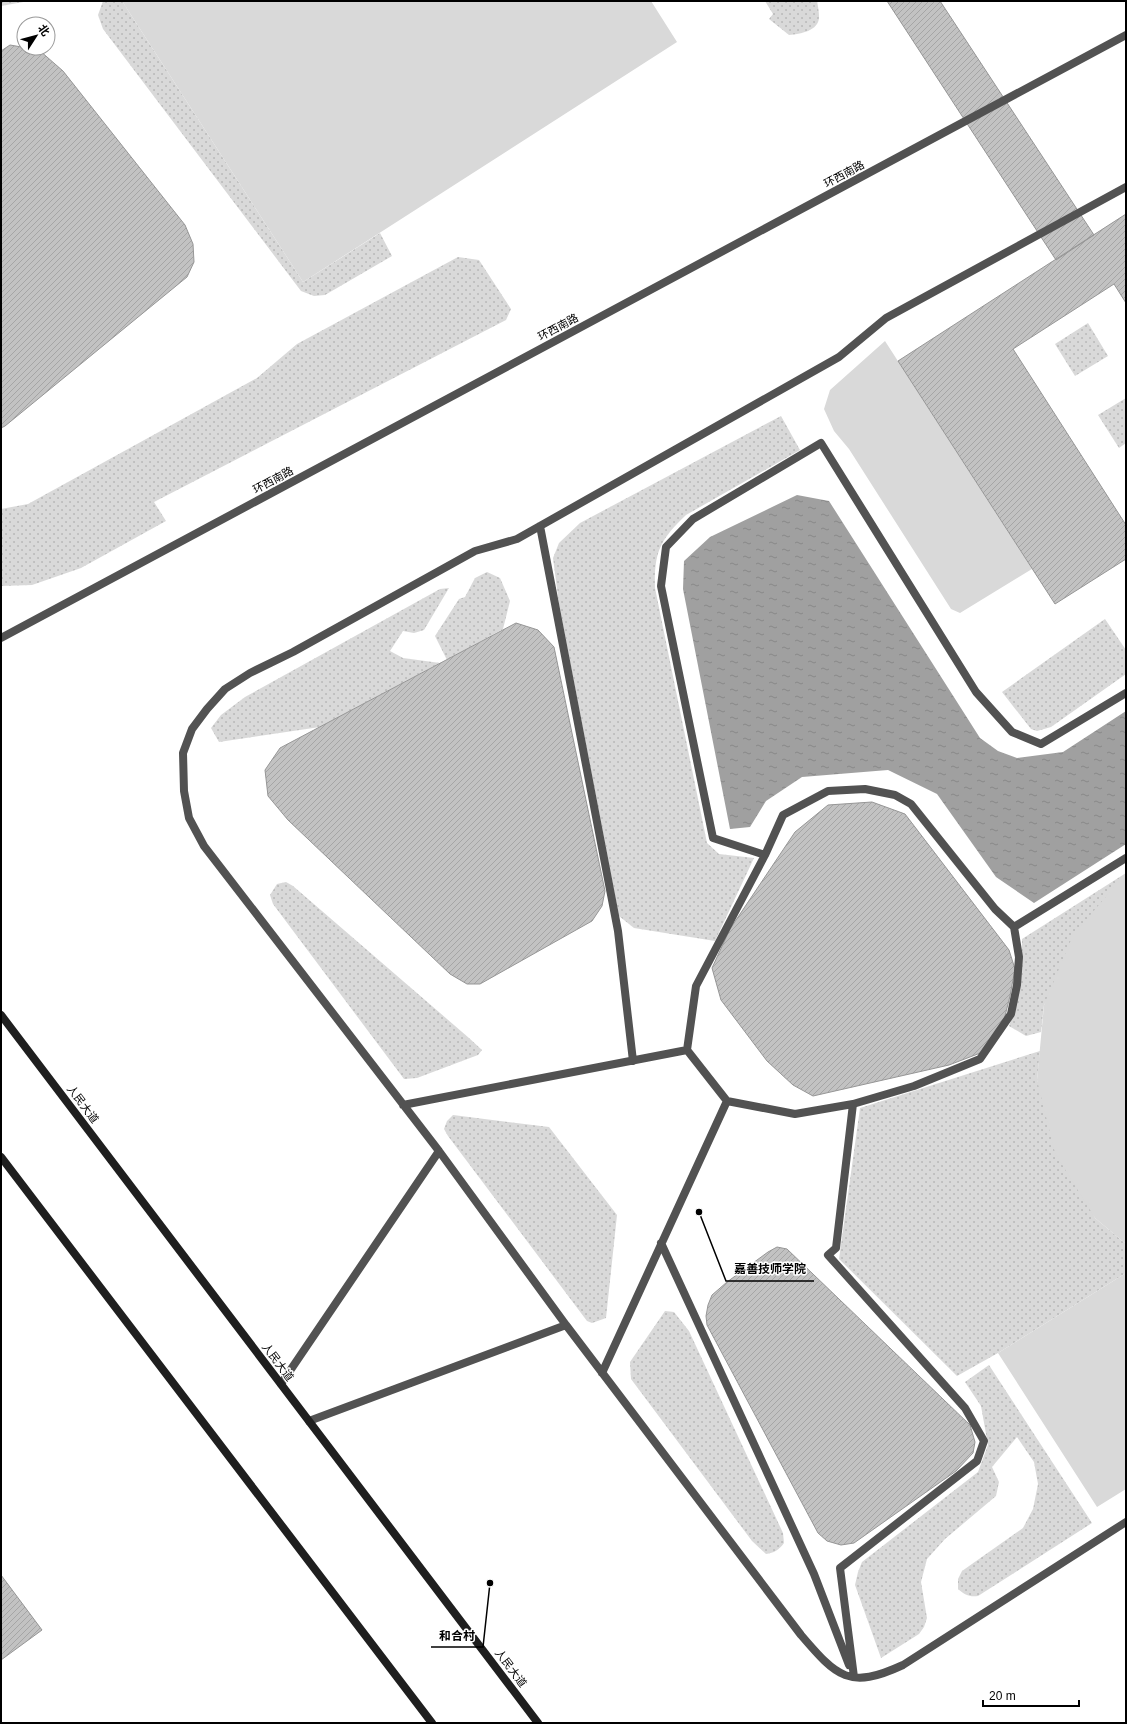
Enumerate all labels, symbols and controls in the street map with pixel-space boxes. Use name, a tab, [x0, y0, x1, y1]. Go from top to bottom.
north arrow	[16, 16, 56, 56]
text: 北	[36, 22, 52, 38]
street label: 环西南路	[822, 158, 866, 190]
street label: 环西南路	[536, 311, 580, 343]
street label: 环西南路	[251, 464, 295, 496]
street label: 人民大道	[65, 1083, 101, 1125]
callout: 嘉善技师学院	[726, 1257, 814, 1281]
text: 嘉善技师学院	[734, 1262, 806, 1276]
street label: 人民大道	[260, 1341, 296, 1383]
callout: 和合村	[431, 1623, 483, 1647]
text: 和合村	[439, 1629, 475, 1643]
street label: 人民大道	[493, 1647, 529, 1689]
scale bar	[983, 1682, 1079, 1708]
text: 20 m	[989, 1689, 1016, 1703]

